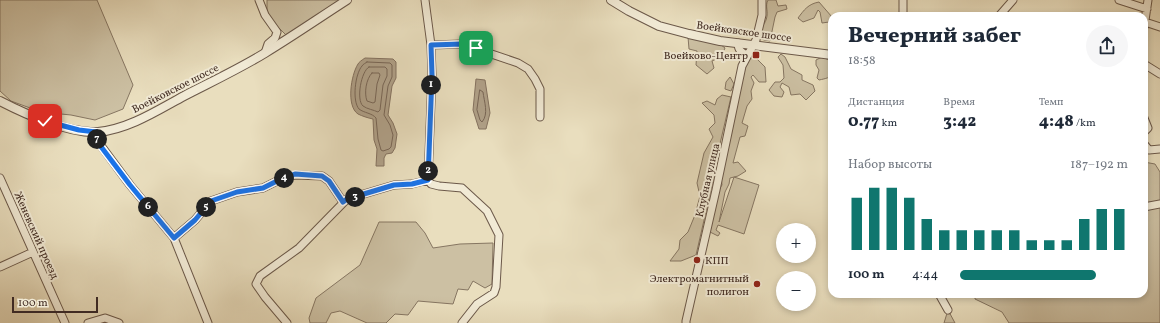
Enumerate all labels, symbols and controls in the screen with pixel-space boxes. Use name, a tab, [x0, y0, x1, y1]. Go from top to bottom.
street label: Воейковское шоссе	[695, 18, 792, 47]
text: Вечерний забег	[848, 21, 1021, 52]
button: share	[1086, 25, 1128, 67]
pin	[459, 31, 493, 65]
icon: arrive	[465, 37, 487, 59]
place label: Воейково-Центр	[664, 49, 748, 64]
marker: Воейково-Центр	[751, 50, 761, 60]
text: 18:58	[848, 52, 876, 70]
street label: Воейковское шоссе	[130, 61, 222, 118]
pin: 1	[421, 75, 441, 95]
text: 1	[429, 77, 433, 92]
text: Дистанция	[848, 95, 905, 110]
text: Время	[943, 95, 975, 110]
text: Темп	[1039, 95, 1063, 110]
pin	[28, 104, 62, 138]
icon: check	[34, 110, 56, 132]
text: 0.77	[848, 110, 879, 133]
text: 3:42	[943, 110, 976, 133]
text: 4:48	[1039, 110, 1074, 133]
text: km	[879, 116, 897, 131]
text: /km	[1074, 116, 1096, 131]
pin: 7	[87, 129, 107, 149]
text: 7	[94, 131, 100, 146]
street label: Клубная улица	[693, 141, 724, 219]
text: Набор высоты	[848, 156, 932, 174]
text: 187–192 m	[1070, 156, 1128, 174]
pin: 2	[418, 161, 438, 181]
text: 2	[425, 163, 431, 178]
pin: 4	[274, 168, 294, 188]
text: 4	[281, 170, 287, 185]
pin: 3	[345, 187, 365, 207]
text: 3	[352, 189, 358, 204]
street label: Женевский проезд	[10, 190, 62, 282]
pin: 6	[138, 197, 158, 217]
pin: 5	[196, 197, 216, 217]
text: 6	[145, 199, 151, 214]
text: 5	[203, 199, 209, 214]
map controls	[776, 223, 816, 311]
button: +	[776, 223, 816, 263]
place label: КПП	[705, 254, 729, 269]
marker: КПП	[692, 255, 702, 265]
text: 100 m	[848, 266, 885, 284]
text: 4:44	[912, 266, 938, 284]
button: −	[776, 271, 816, 311]
place label: Электромагнитный полигон	[650, 272, 749, 300]
marker: Электромагнитный полигон	[752, 279, 762, 289]
scale bar	[12, 295, 98, 314]
text: 100 m	[18, 296, 48, 311]

